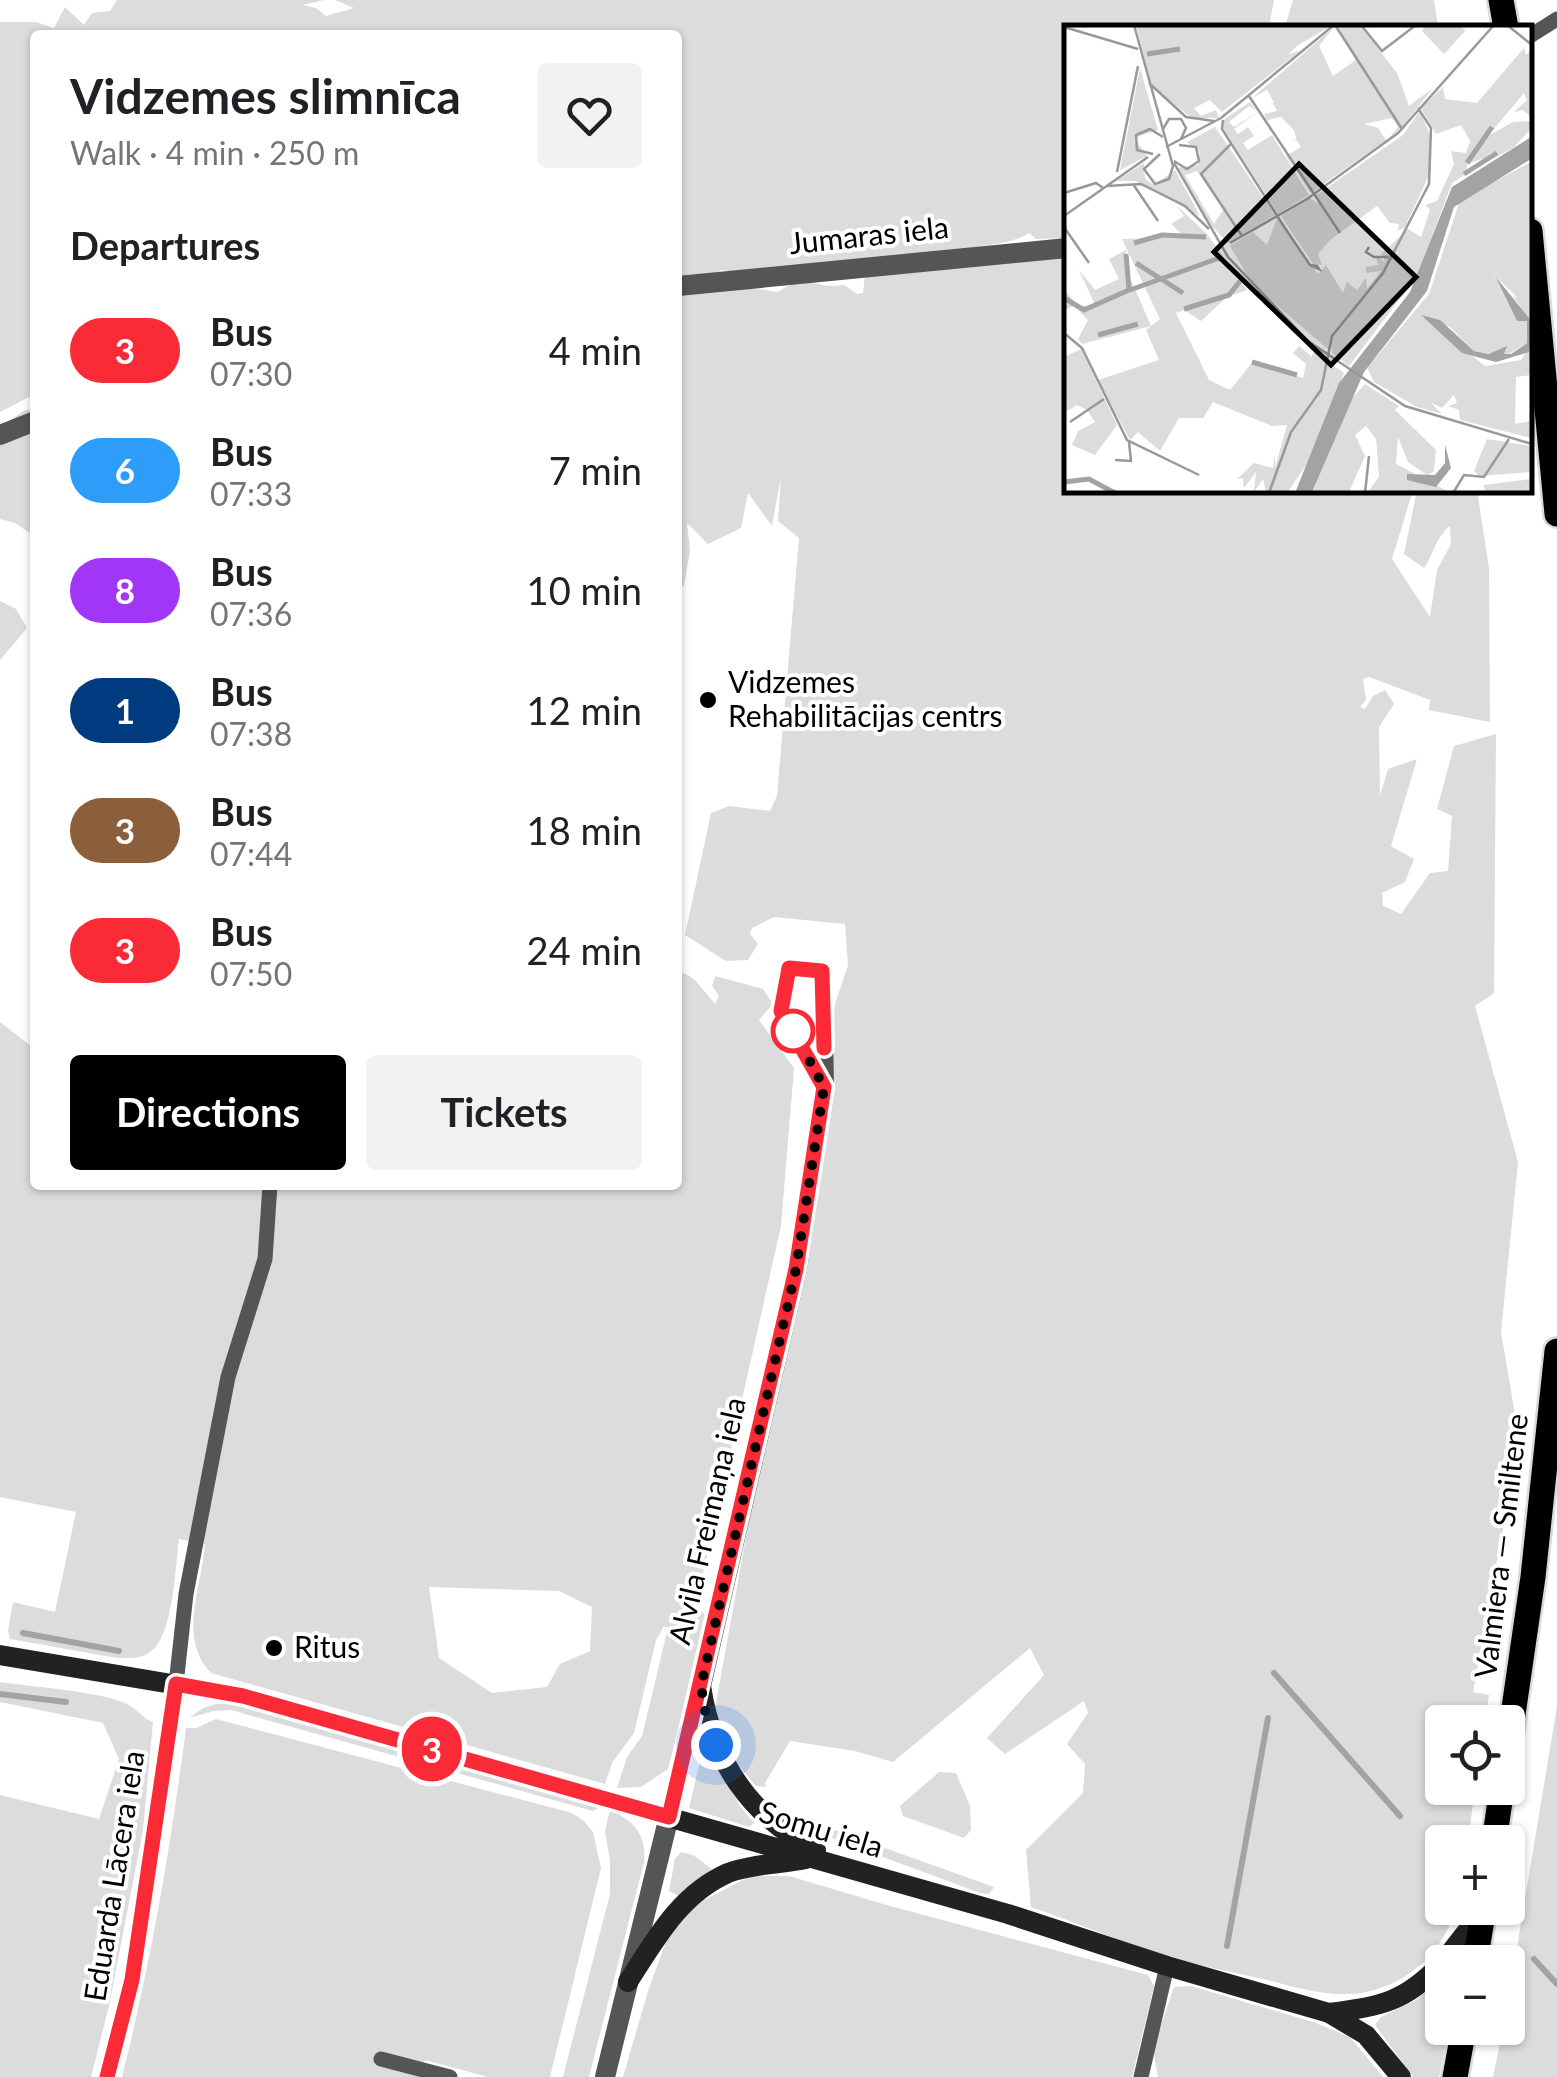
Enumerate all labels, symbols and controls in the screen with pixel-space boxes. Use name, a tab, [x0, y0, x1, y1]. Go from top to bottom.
inset map	[1064, 25, 1532, 492]
button: heart	[537, 63, 642, 168]
text: Vidzemes slimnīca	[70, 67, 461, 124]
text: Walk · 4 min · 250 m	[70, 133, 359, 172]
street label: Jumaras iela	[787, 208, 950, 260]
text: Departures	[70, 222, 260, 268]
text: Bus	[210, 308, 273, 354]
text: 4 min	[549, 327, 642, 373]
text: 3	[115, 329, 135, 371]
text: 07:30	[210, 354, 292, 393]
text: Bus	[210, 428, 273, 474]
text: 7 min	[549, 447, 642, 493]
text: 6	[115, 449, 135, 491]
text: 07:33	[210, 474, 292, 513]
text: Bus	[210, 548, 273, 594]
text: 10 min	[527, 567, 642, 613]
text: 8	[115, 569, 135, 611]
text: 07:36	[210, 594, 292, 633]
place label: Vidzemes Rehabilitācijas centrs	[728, 663, 1003, 733]
text: Bus	[210, 668, 273, 714]
text: 12 min	[527, 687, 642, 733]
text: 1	[115, 689, 135, 731]
marker: Vidzemes Rehabilitācijas centrs	[697, 689, 719, 711]
text: 07:38	[210, 714, 292, 753]
text: Bus	[210, 788, 273, 834]
text: 18 min	[527, 807, 642, 853]
text: 3	[115, 809, 135, 851]
text: 07:44	[210, 834, 292, 873]
text: Bus	[210, 908, 273, 954]
text: 24 min	[527, 927, 642, 973]
text: 3	[115, 929, 135, 971]
text: 07:50	[210, 954, 292, 993]
unlabelled marker	[772, 1010, 814, 1052]
button: Directions	[70, 1055, 346, 1170]
button: Tickets	[366, 1055, 642, 1170]
street label: Alvila Freimaņa iela	[660, 1393, 752, 1648]
street label: Valmiera — Smiltene	[1466, 1411, 1534, 1680]
place label: Ritus	[294, 1628, 360, 1664]
marker: Ritus	[263, 1637, 285, 1659]
map controls	[1425, 1705, 1525, 2045]
button: locate	[1425, 1705, 1525, 1805]
line badge: 3	[400, 1716, 464, 1782]
your location	[691, 1720, 741, 1770]
text: 3	[422, 1728, 442, 1770]
street label: Eduarda Lācera iela	[75, 1748, 151, 2004]
street label: Somu iela	[755, 1792, 888, 1864]
button: +	[1425, 1825, 1525, 1925]
button: −	[1425, 1945, 1525, 2045]

